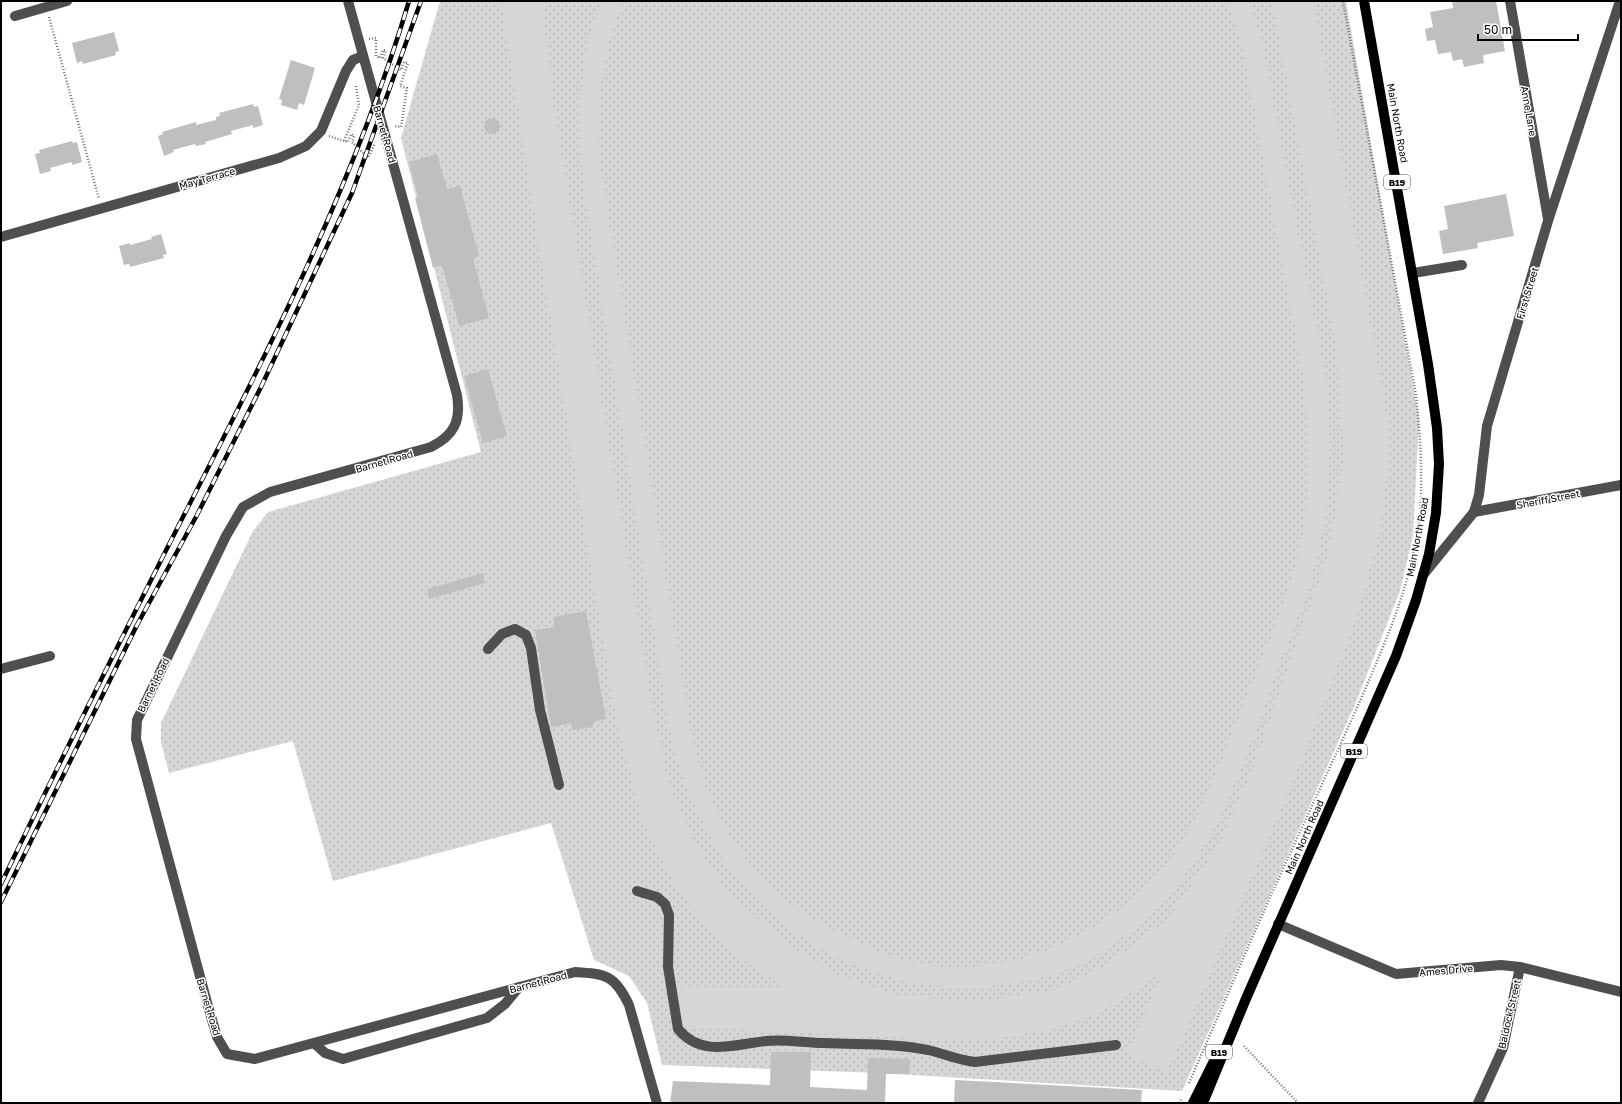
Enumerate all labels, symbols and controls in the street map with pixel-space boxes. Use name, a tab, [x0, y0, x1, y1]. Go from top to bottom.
scale bar	[1478, 16, 1578, 42]
text: 50 m	[1484, 22, 1512, 37]
street label: Main North Road	[1385, 82, 1411, 164]
street label: Anne Lane	[1519, 85, 1539, 137]
street label: Barnet Road	[371, 104, 399, 164]
street label: May Terrace	[178, 164, 237, 192]
road number: B19	[1384, 175, 1410, 189]
street label: First Street	[1513, 265, 1541, 321]
street label: Barnet Road	[354, 447, 414, 475]
street label: Sheriff Street	[1515, 487, 1581, 511]
street label: Main North Road	[1403, 496, 1431, 578]
street label: Barnet Road	[135, 656, 171, 714]
road number: B19	[1341, 744, 1367, 758]
street label: Main North Road	[1282, 798, 1326, 876]
street label: Ames Drive	[1419, 962, 1474, 978]
street label: Barnet Road	[508, 969, 568, 995]
street label: Barnet Road	[195, 977, 223, 1037]
street label: Baldock Street	[1495, 978, 1523, 1050]
road number: B19	[1206, 1045, 1232, 1059]

